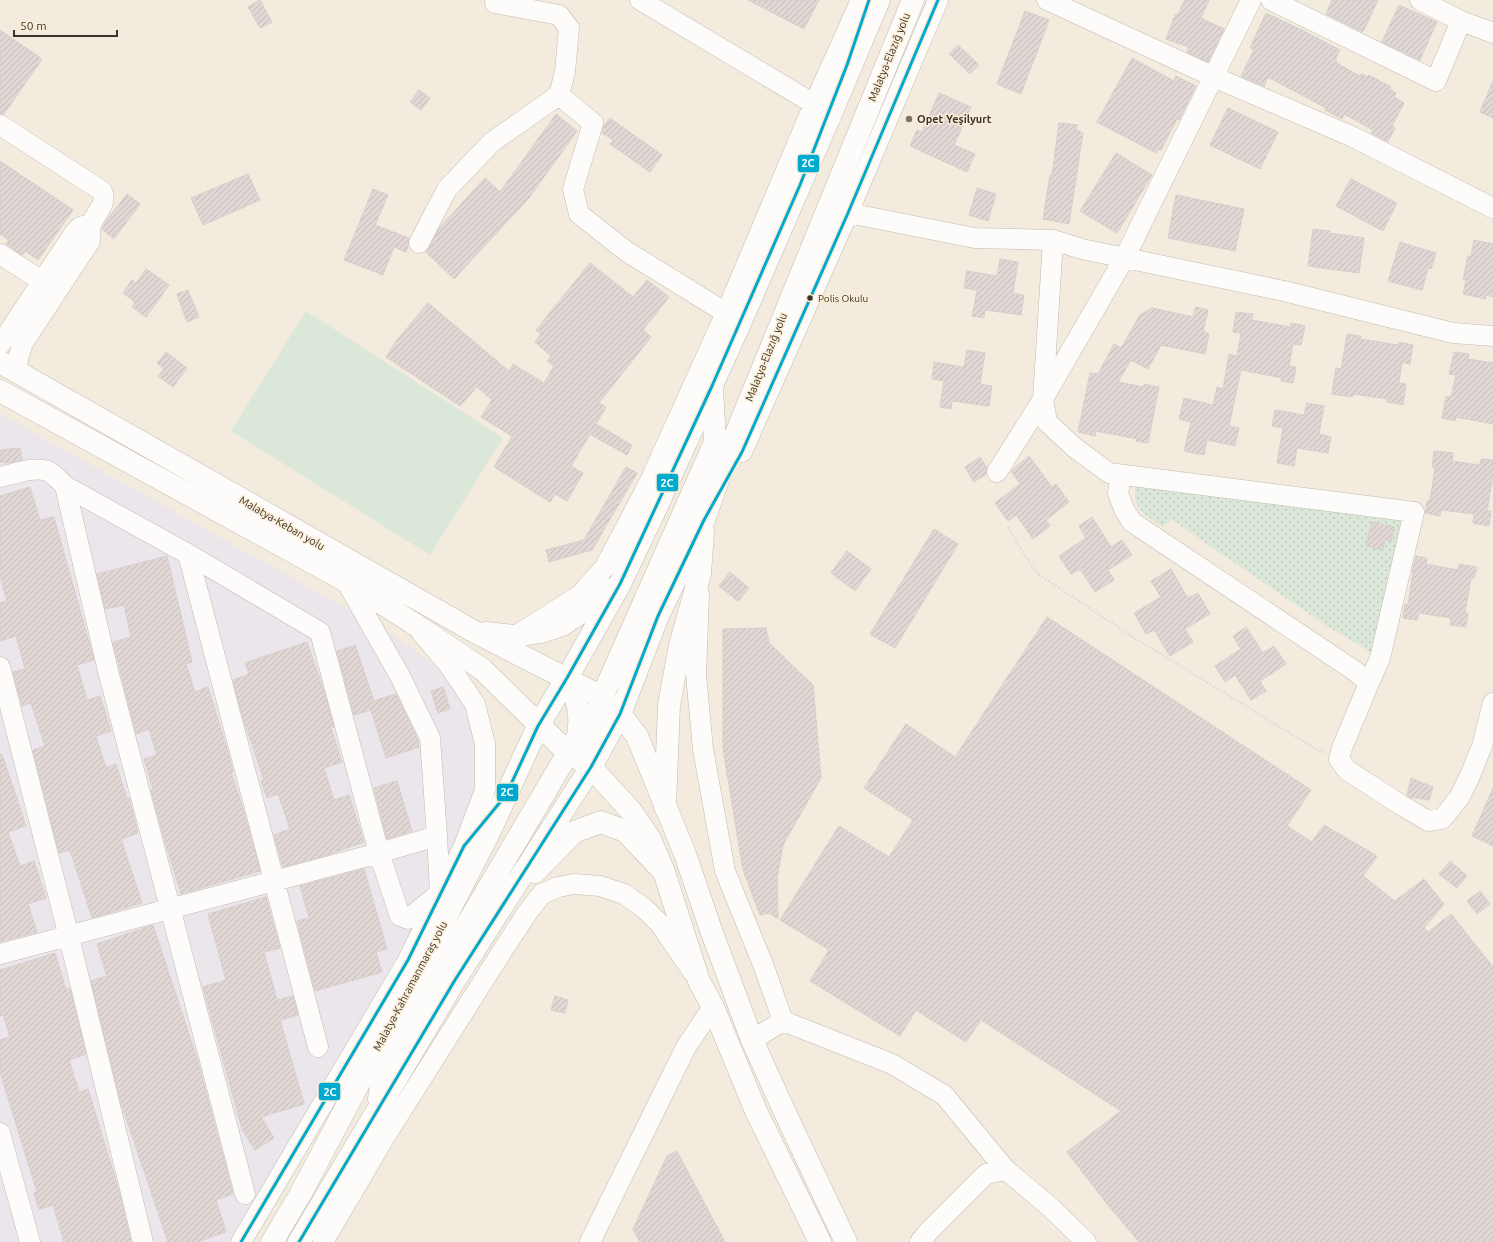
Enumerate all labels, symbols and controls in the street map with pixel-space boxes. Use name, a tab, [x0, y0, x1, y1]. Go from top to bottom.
street label: Malatya-Elazığ yolu	[866, 11, 912, 103]
scale bar	[14, 12, 117, 38]
text: 50 m	[20, 19, 47, 32]
place label: Opet Yeşilyurt	[917, 113, 992, 125]
marker: Opet Yeşilyurt	[904, 114, 914, 124]
line badge: 2C	[797, 154, 820, 173]
text: 2C	[801, 157, 815, 169]
marker: Polis Okulu	[805, 293, 815, 303]
place label: Polis Okulu	[818, 293, 868, 304]
street label: Malatya-Elazığ yolu	[743, 311, 789, 403]
line badge: 2C	[656, 473, 679, 492]
text: 2C	[660, 477, 674, 489]
street label: Malatya-Keban yolu	[237, 494, 327, 552]
line badge: 2C	[496, 783, 519, 802]
text: 2C	[500, 786, 514, 798]
street label: Malatya-Kahramanmaraş yolu	[371, 919, 449, 1053]
line badge: 2C	[318, 1082, 341, 1101]
text: 2C	[323, 1086, 337, 1098]

